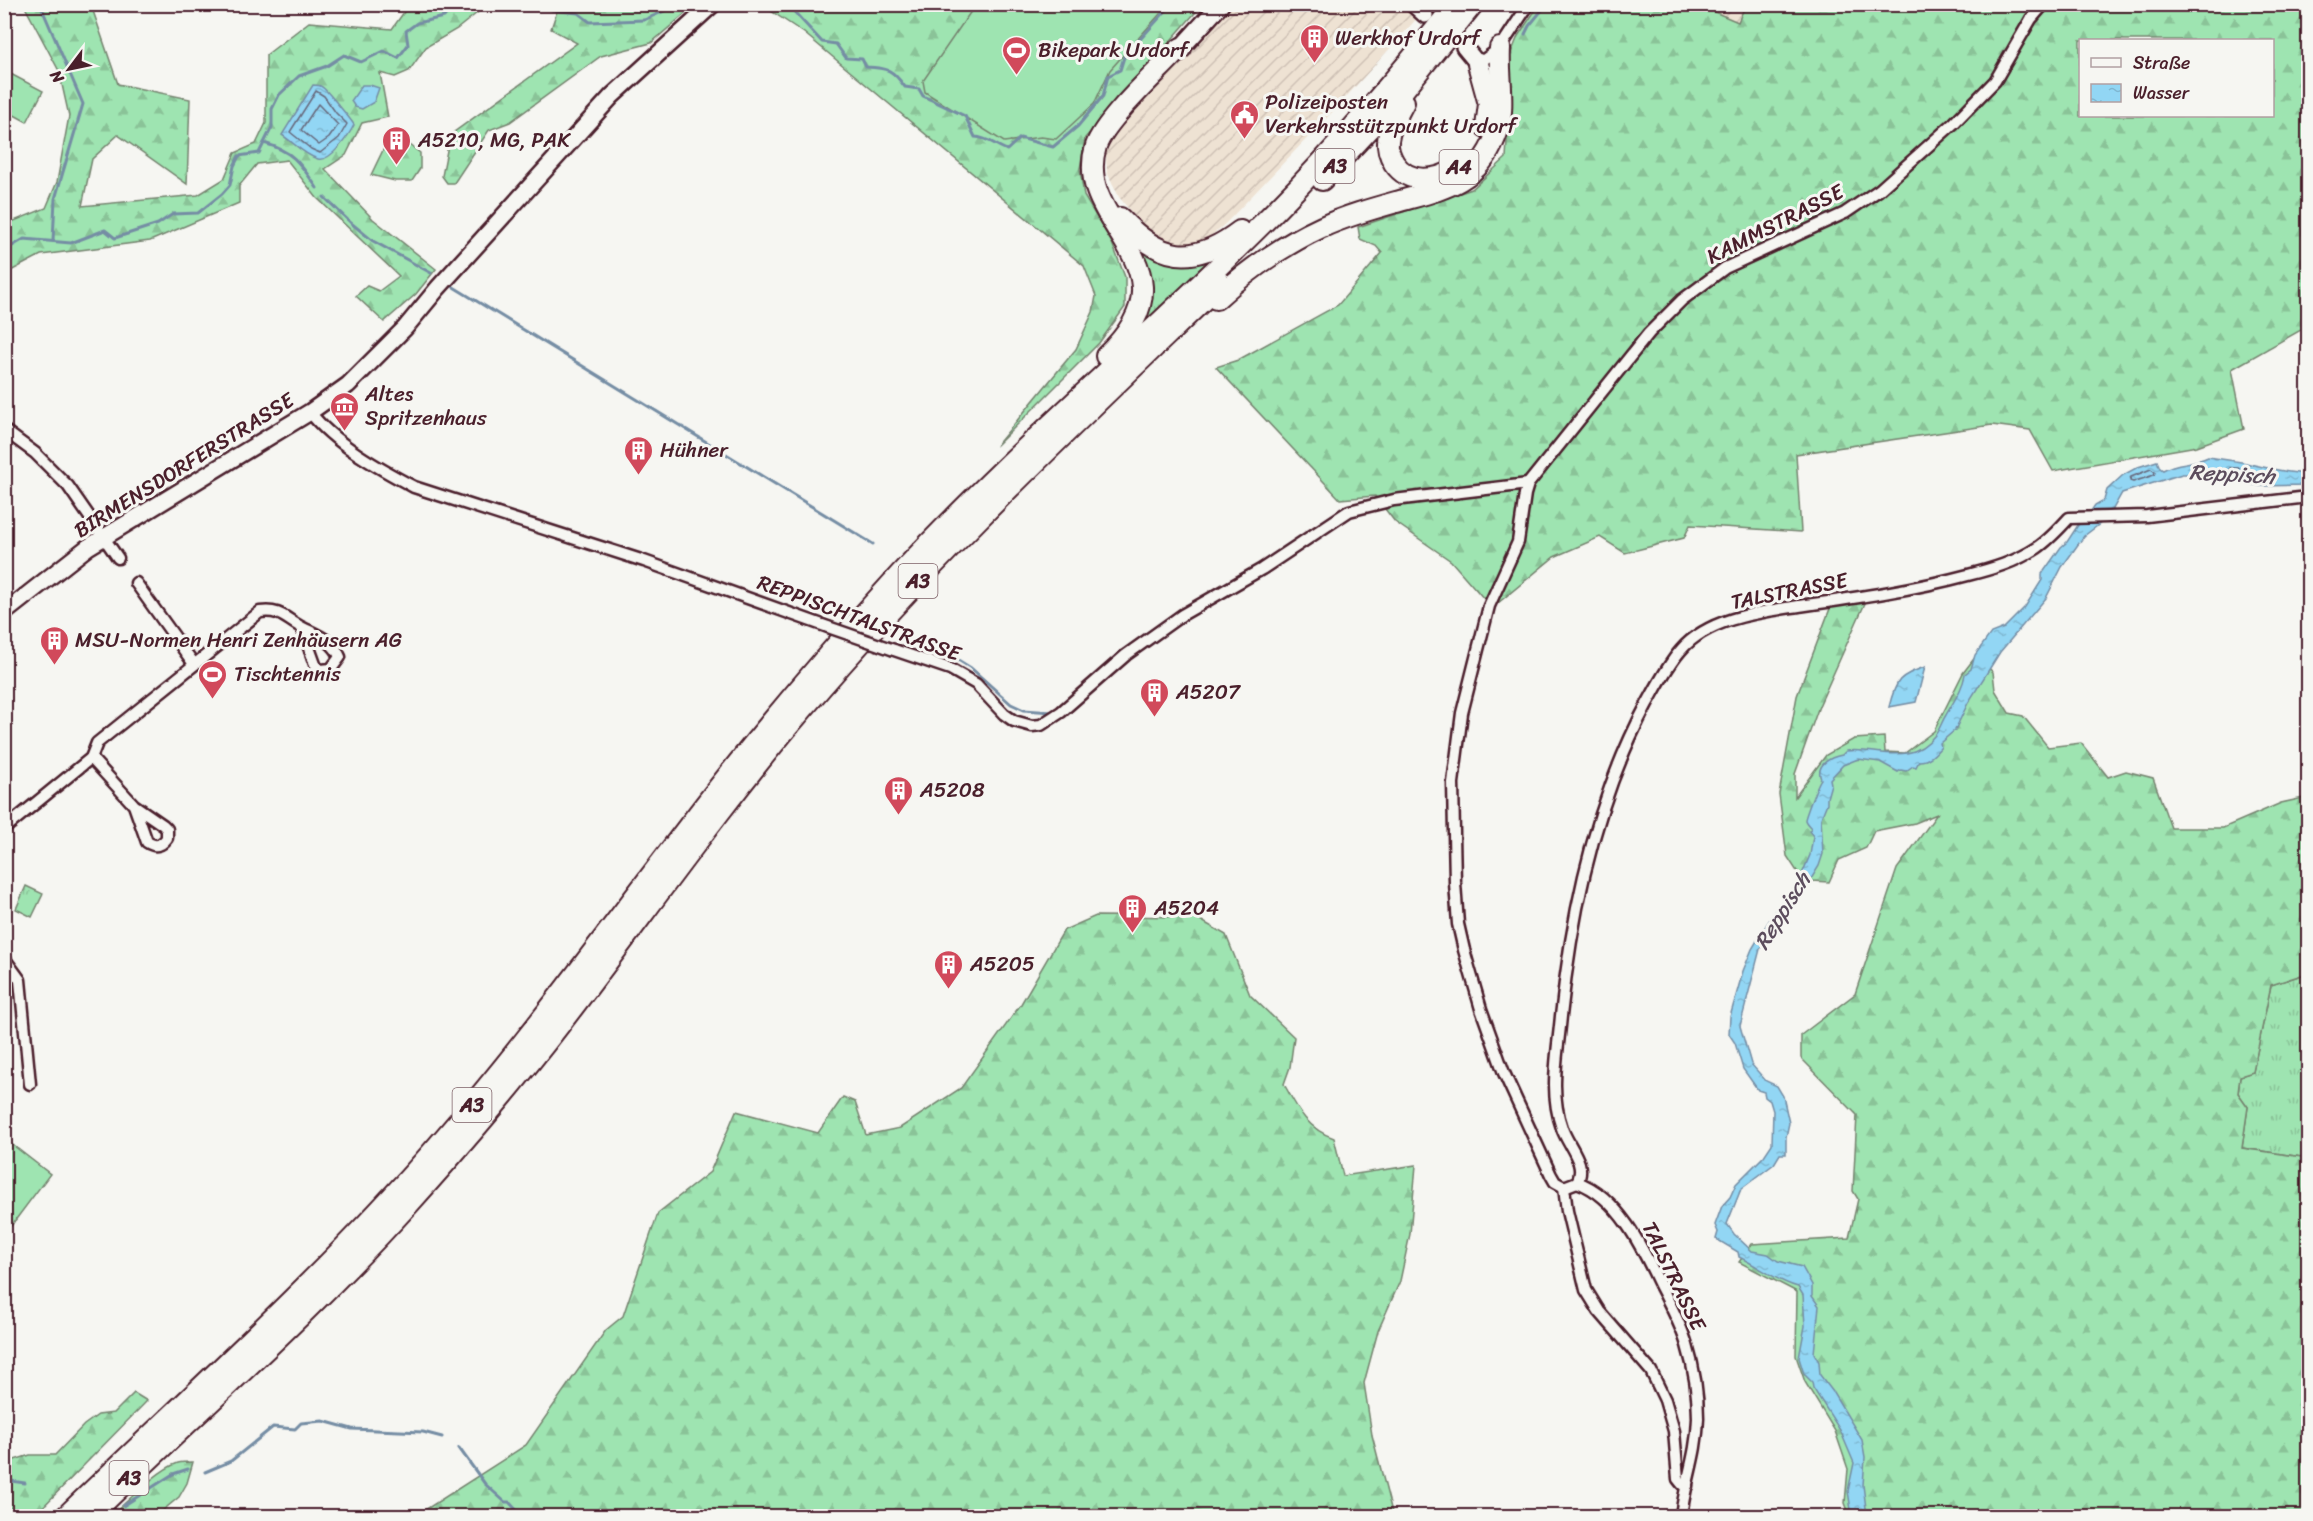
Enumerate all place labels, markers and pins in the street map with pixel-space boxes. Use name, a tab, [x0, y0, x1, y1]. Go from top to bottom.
place label: Werkhof Urdorf	[1335, 19, 1483, 57]
building icon: Werkhof Urdorf	[1298, 22, 1330, 64]
place label: Bikepark Urdorf	[1038, 31, 1191, 69]
sports icon: Bikepark Urdorf	[1001, 34, 1033, 76]
place label: Polizeiposten Verkehrsstützpunkt Urdorf	[1265, 83, 1519, 145]
public building icon: Polizeiposten Verkehrsstützpunkt Urdorf	[1228, 98, 1260, 140]
place label: A5210, MG, PAK	[417, 121, 571, 159]
building icon: A5210, MG, PAK	[381, 124, 413, 166]
place label: Altes Spritzenhaus	[364, 375, 487, 437]
museum icon: Altes Spritzenhaus	[328, 390, 360, 432]
place label: Hühner	[660, 431, 729, 469]
building icon: Hühner	[623, 434, 655, 476]
place label: MSU-Normen Henri Zenhäusern AG	[75, 621, 402, 659]
building icon: MSU-Normen Henri Zenhäusern AG	[38, 624, 70, 666]
place label: Tischtennis	[234, 655, 341, 693]
sports icon: Tischtennis	[197, 658, 229, 700]
place label: A5207	[1175, 673, 1242, 711]
building icon: A5207	[1139, 676, 1171, 718]
place label: A5208	[919, 771, 985, 809]
building icon: A5208	[883, 774, 915, 816]
place label: A5204	[1153, 889, 1219, 927]
building icon: A5204	[1117, 892, 1149, 934]
place label: A5205	[969, 945, 1035, 983]
building icon: A5205	[933, 948, 965, 990]

